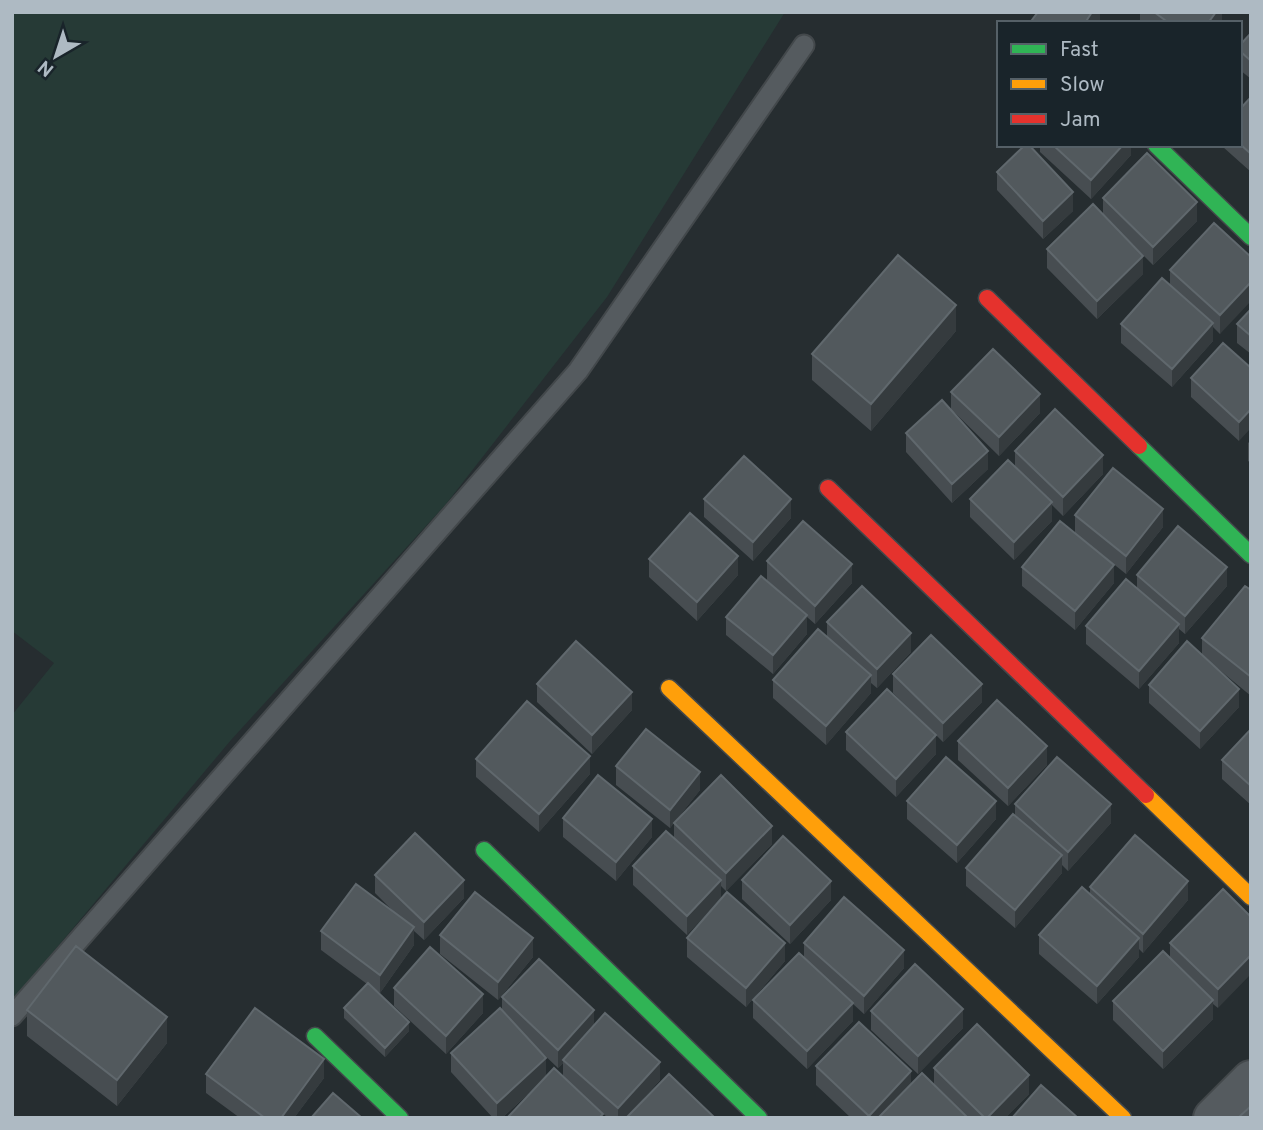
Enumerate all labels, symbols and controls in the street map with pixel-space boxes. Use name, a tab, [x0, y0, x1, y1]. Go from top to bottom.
north arrow	[21, 21, 91, 91]
legend	[997, 21, 1242, 147]
text: Fast	[1060, 37, 1099, 64]
text: N	[34, 54, 59, 81]
text: Slow	[1060, 72, 1105, 99]
text: Jam	[1060, 107, 1101, 134]

